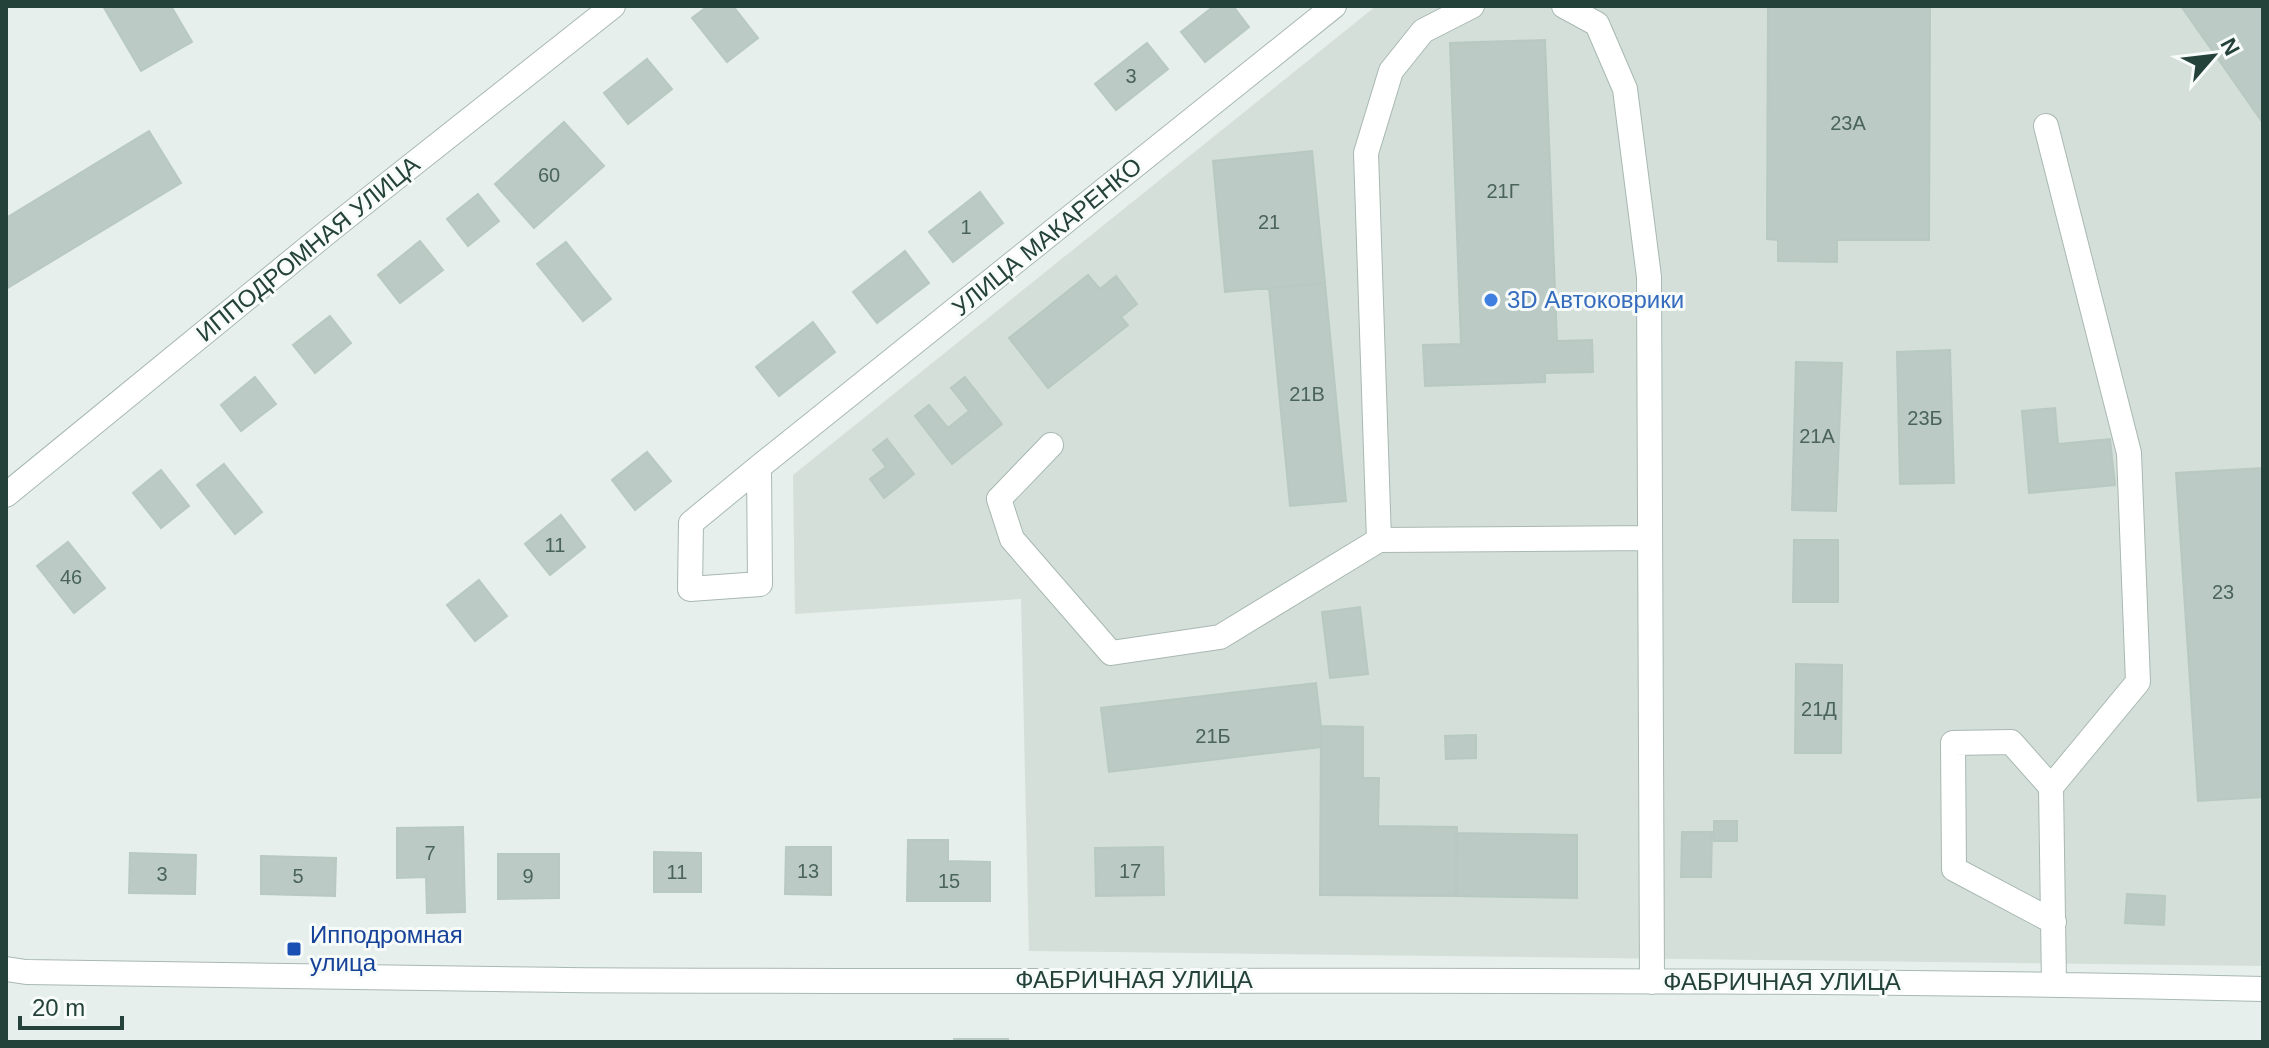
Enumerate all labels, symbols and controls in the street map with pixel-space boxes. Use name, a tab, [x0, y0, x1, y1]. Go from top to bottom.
north arrow	[2173, 16, 2253, 96]
text: N	[2215, 34, 2245, 60]
house number: 3	[1125, 65, 1137, 87]
house number: 23А	[1830, 112, 1866, 134]
street label: ИППОДРОМНАЯ УЛИЦА	[191, 150, 425, 347]
street label: УЛИЦА МАКАРЕНКО	[947, 152, 1147, 321]
house number: 60	[538, 164, 560, 186]
house number: 21Г	[1486, 180, 1520, 202]
house number: 21	[1258, 211, 1280, 233]
house number: 1	[960, 216, 972, 238]
place label: 3D Автоковрики	[1507, 286, 1684, 313]
marker: 3D Автоковрики	[1482, 291, 1500, 309]
house number: 21В	[1289, 383, 1325, 405]
house number: 23Б	[1907, 407, 1943, 429]
house number: 21А	[1799, 425, 1835, 447]
house number: 11	[545, 534, 565, 556]
house number: 46	[60, 566, 82, 588]
house number: 23	[2212, 581, 2234, 603]
house number: 21Д	[1801, 698, 1837, 720]
house number: 21Б	[1195, 725, 1231, 747]
house number: 7	[424, 842, 436, 864]
house number: 13	[797, 860, 819, 882]
house number: 17	[1119, 860, 1141, 882]
house number: 11	[667, 861, 687, 883]
house number: 3	[156, 863, 168, 885]
house number: 5	[292, 865, 304, 887]
house number: 9	[522, 865, 534, 887]
house number: 15	[938, 870, 960, 892]
place label: Ипподромная улица	[310, 921, 463, 976]
marker: Ипподромная улица	[285, 940, 303, 958]
street label: ФАБРИЧНАЯ УЛИЦА	[1015, 966, 1253, 993]
street label: ФАБРИЧНАЯ УЛИЦА	[1663, 968, 1901, 995]
scale bar	[20, 980, 122, 1030]
text: 20 m	[32, 994, 85, 1021]

